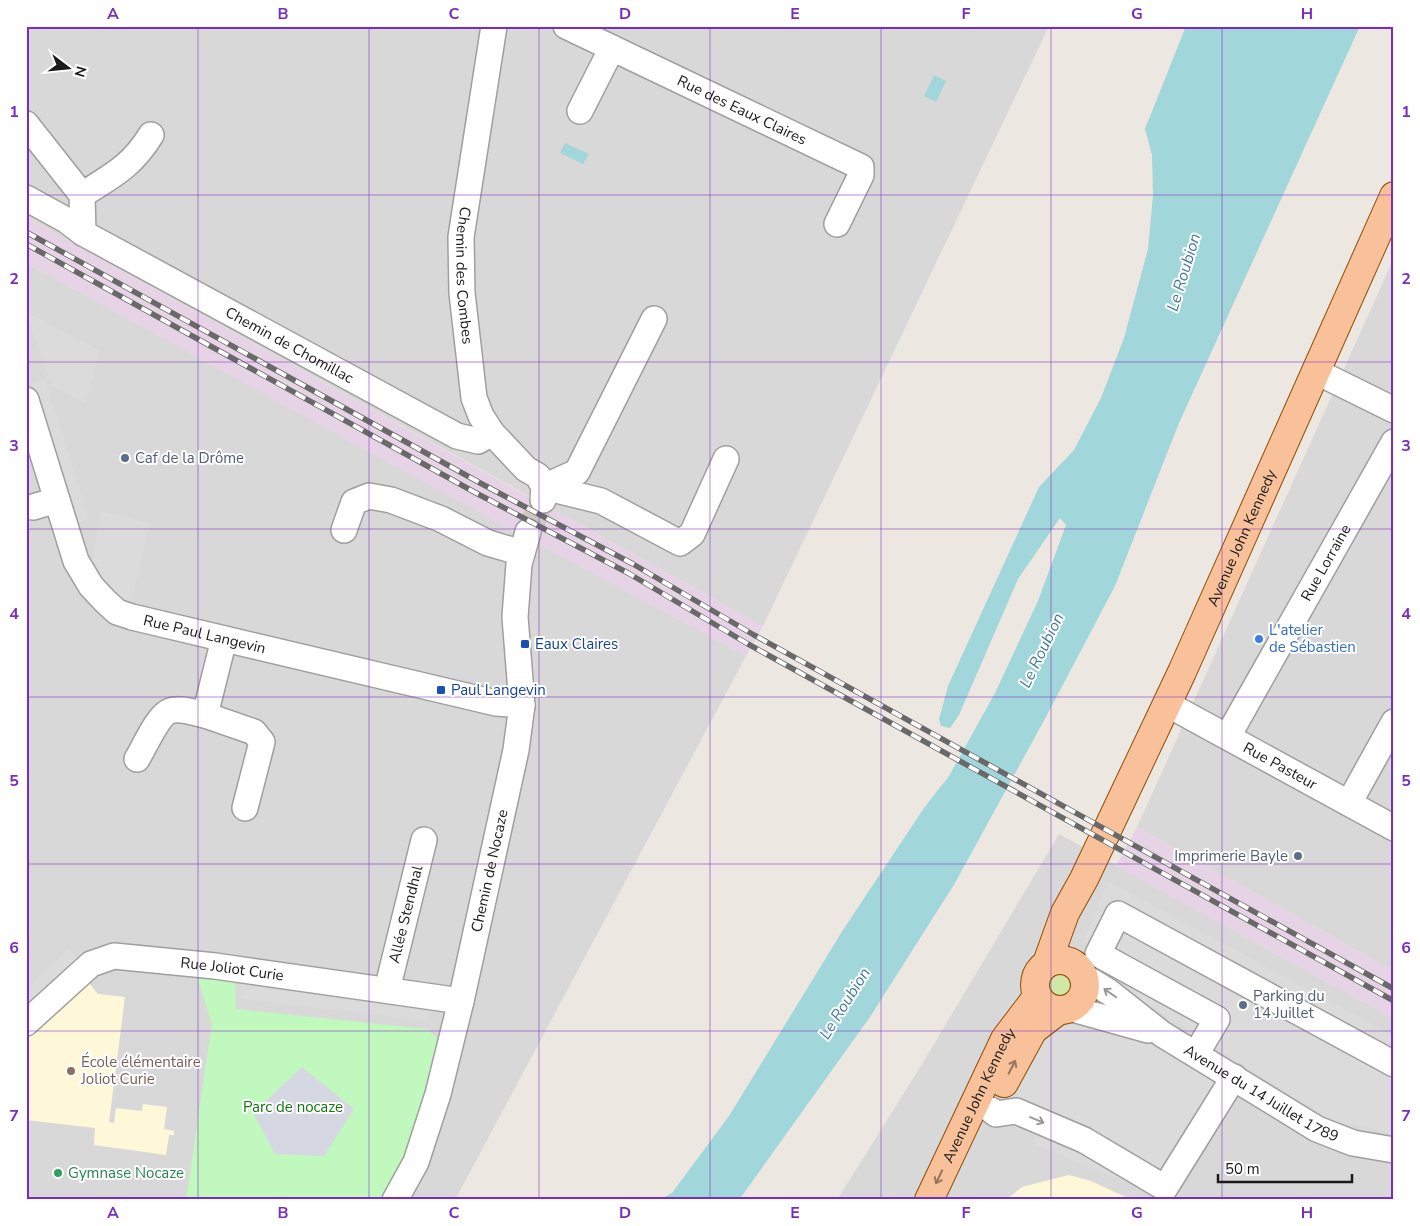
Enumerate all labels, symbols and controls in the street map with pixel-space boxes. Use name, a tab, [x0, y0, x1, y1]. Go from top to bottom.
text: A	[107, 3, 119, 25]
text: B	[277, 3, 289, 25]
text: C	[449, 3, 460, 25]
text: D	[619, 3, 631, 25]
text: E	[790, 3, 800, 25]
text: F	[962, 3, 971, 25]
text: G	[1131, 3, 1143, 25]
text: H	[1301, 3, 1313, 25]
north arrow	[42, 42, 92, 92]
text: N	[69, 64, 91, 79]
street label: Rue des Eaux Claires	[674, 71, 810, 150]
text: 1	[9, 101, 19, 123]
text: 1	[1401, 101, 1411, 123]
street label: Chemin des Combes	[451, 205, 478, 345]
water label: Le Roubion	[1162, 231, 1206, 314]
text: 2	[9, 268, 19, 290]
text: 2	[1401, 268, 1411, 290]
street label: Chemin de Chomillac	[222, 302, 357, 388]
text: 3	[9, 435, 19, 457]
text: 3	[1401, 435, 1411, 457]
place label: Caf de la Drôme	[135, 448, 244, 468]
marker: Caf de la Drôme	[119, 452, 131, 464]
street label: Avenue John Kennedy	[1203, 466, 1281, 609]
street label: Rue Lorraine	[1296, 521, 1356, 605]
text: 4	[9, 603, 19, 625]
text: 4	[1401, 603, 1411, 625]
water label: Le Roubion	[1014, 609, 1069, 692]
street label: Rue Paul Langevin	[141, 610, 268, 658]
place label: L'atelier de Sébastien	[1269, 620, 1356, 657]
marker: L'atelier de Sébastien	[1253, 633, 1265, 645]
place label: Eaux Claires	[535, 634, 618, 654]
marker: Eaux Claires	[519, 638, 531, 650]
place label: Paul Langevin	[451, 680, 546, 700]
marker: Paul Langevin	[435, 684, 447, 696]
street label: Rue Pasteur	[1240, 738, 1321, 794]
text: 5	[9, 770, 19, 792]
text: 5	[1401, 770, 1411, 792]
street label: Chemin de Nocaze	[466, 808, 513, 934]
place label: Imprimerie Bayle	[1174, 846, 1288, 866]
marker: Imprimerie Bayle	[1292, 850, 1304, 862]
street label: Allée Stendhal	[384, 863, 428, 965]
text: 6	[9, 937, 19, 959]
text: 6	[1401, 937, 1411, 959]
street label: Rue Joliot Curie	[180, 953, 285, 986]
water label: Le Roubion	[814, 964, 876, 1044]
place label: Parking du 14 Juillet	[1253, 986, 1325, 1023]
one-way arrow	[1103, 988, 1117, 998]
marker: Parking du 14 Juillet	[1237, 999, 1249, 1011]
street label: Avenue John Kennedy	[938, 1023, 1020, 1166]
street label: Avenue du 14 Juillet 1789	[1180, 1040, 1341, 1146]
place label: École élémentaire Joliot Curie	[80, 1052, 201, 1089]
one-way arrow	[1007, 1059, 1017, 1074]
marker: École élémentaire Joliot Curie	[65, 1065, 77, 1077]
park label: Parc de nocaze	[243, 1097, 343, 1117]
text: 7	[9, 1105, 19, 1127]
text: 7	[1401, 1105, 1411, 1127]
one-way arrow	[1029, 1115, 1044, 1125]
scale bar	[1218, 1151, 1351, 1183]
text: 50 m	[1225, 1159, 1260, 1179]
place label: Gymnase Nocaze	[68, 1163, 184, 1183]
marker: Gymnase Nocaze	[52, 1167, 64, 1179]
one-way arrow	[934, 1169, 944, 1184]
text: A	[107, 1202, 119, 1224]
text: B	[277, 1202, 289, 1224]
text: C	[449, 1202, 460, 1224]
text: D	[619, 1202, 631, 1224]
text: E	[790, 1202, 800, 1224]
text: F	[962, 1202, 971, 1224]
text: G	[1131, 1202, 1143, 1224]
text: H	[1301, 1202, 1313, 1224]

